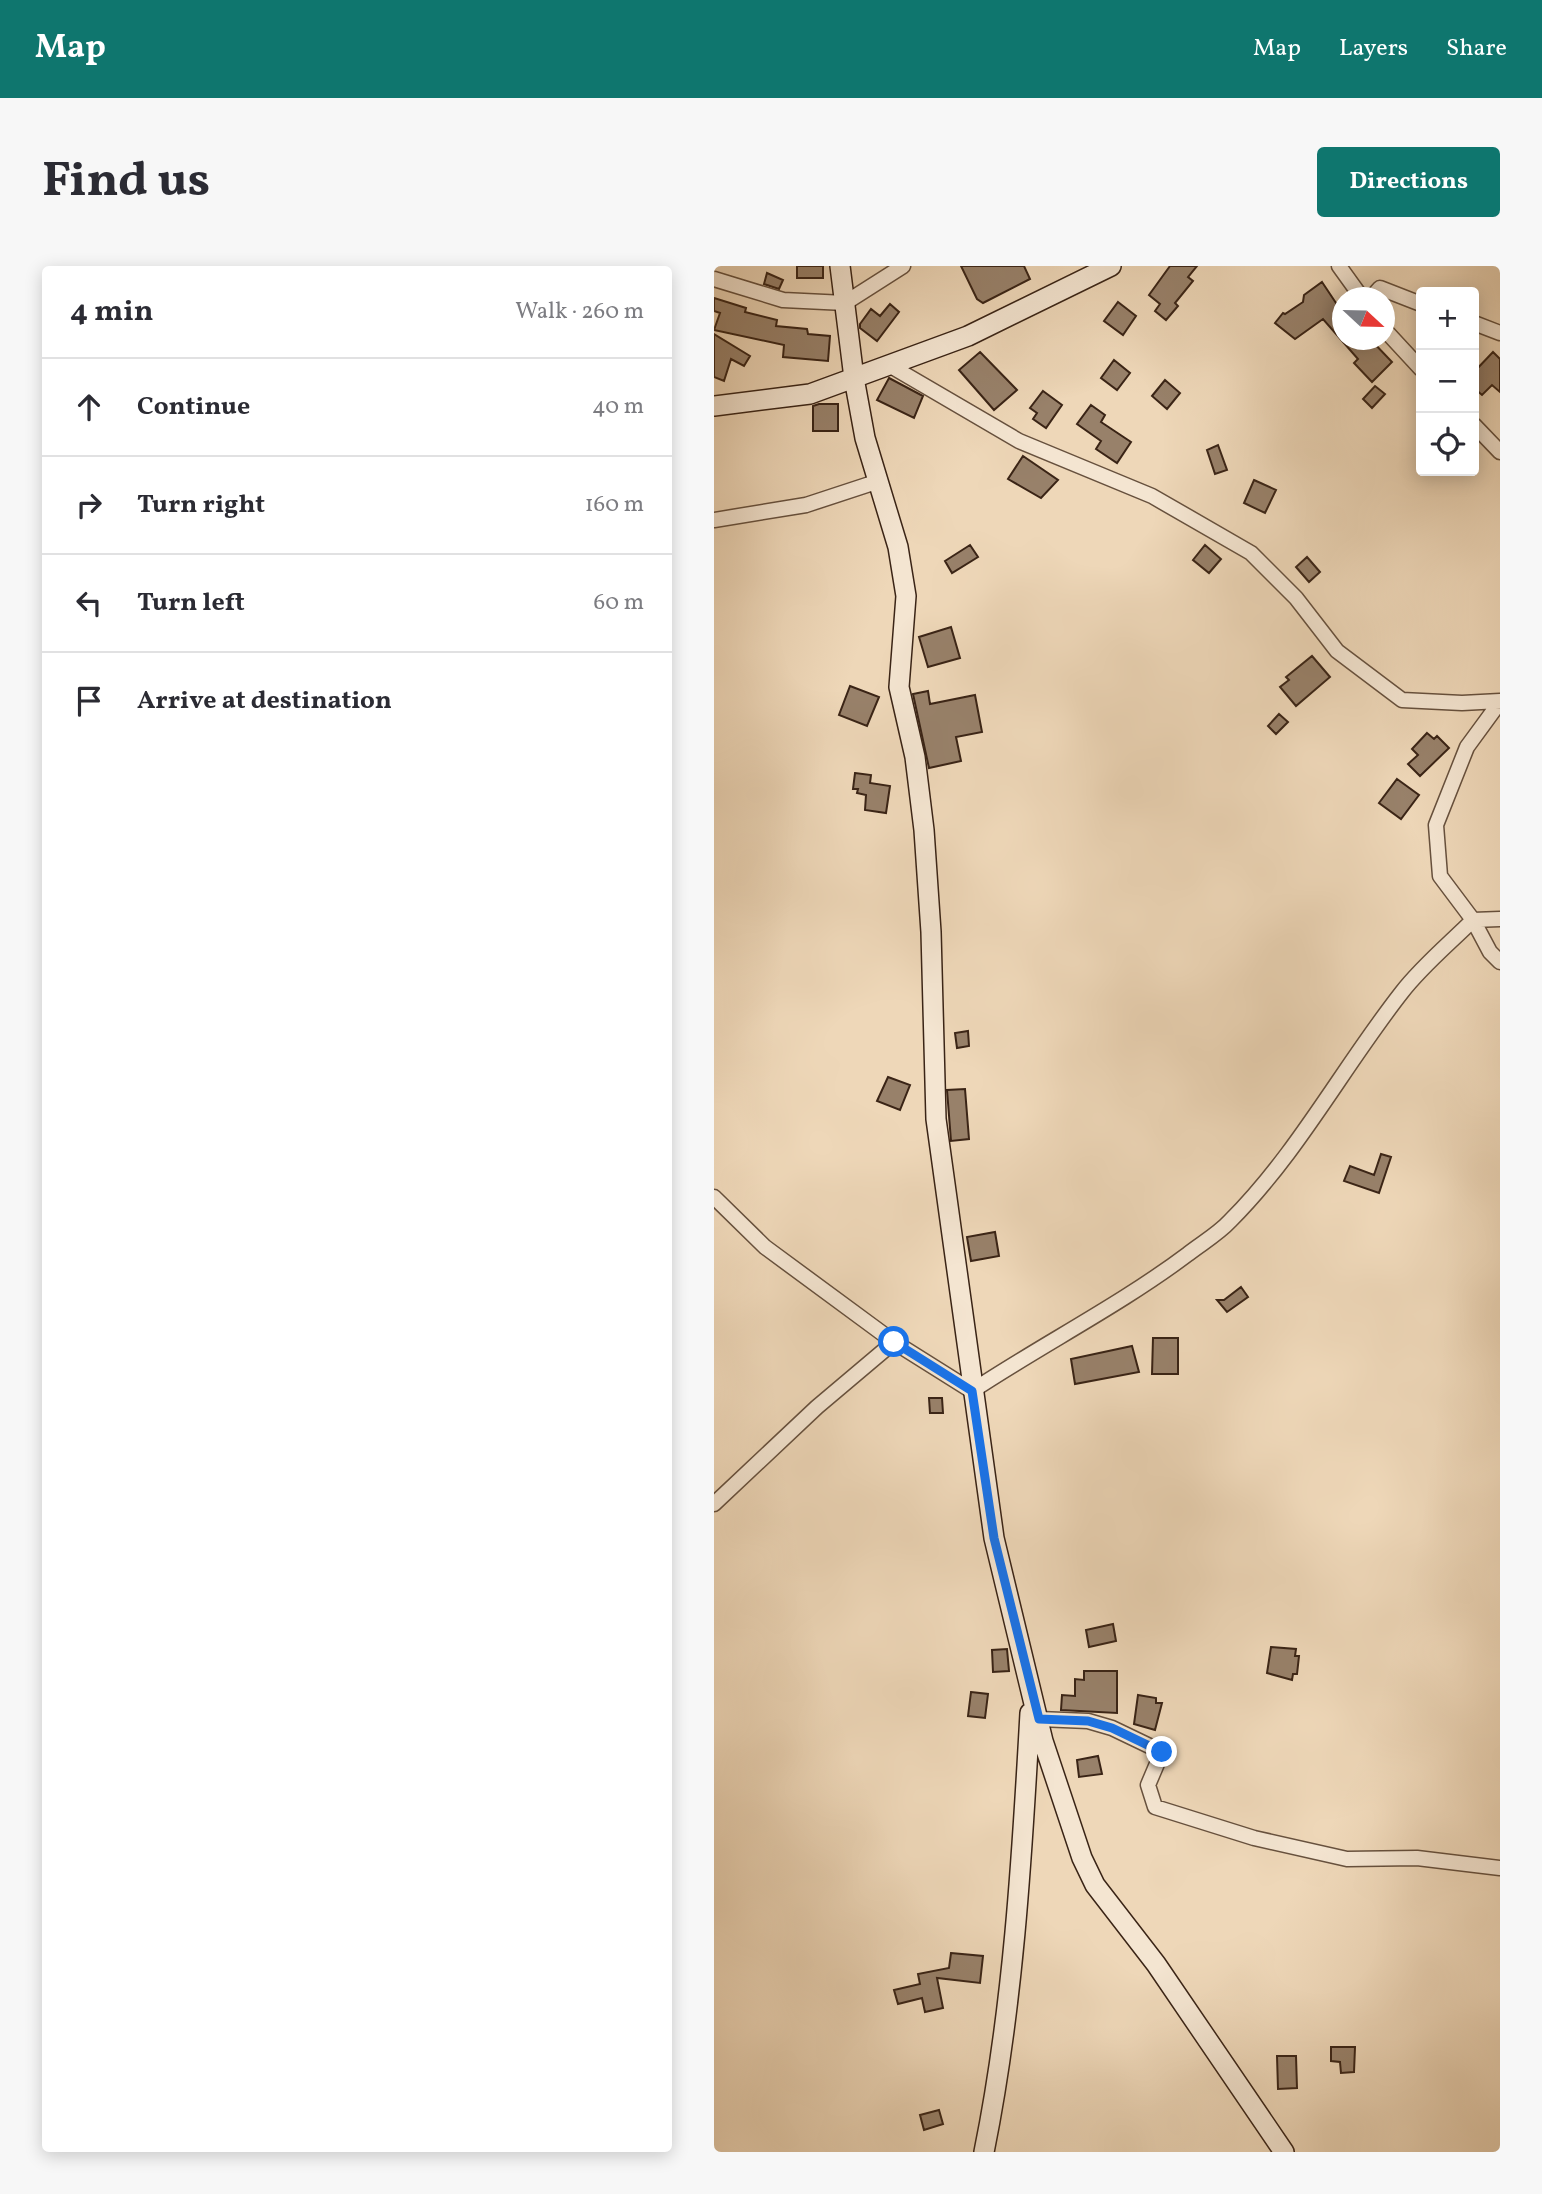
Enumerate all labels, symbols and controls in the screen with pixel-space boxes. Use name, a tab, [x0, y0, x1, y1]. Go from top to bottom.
text: Map	[35, 26, 106, 72]
text: Map	[1253, 32, 1301, 66]
text: Layers	[1339, 32, 1408, 66]
text: Share	[1446, 32, 1507, 66]
button: Directions	[1317, 147, 1500, 217]
text: Find us	[42, 148, 210, 217]
north arrow	[1332, 287, 1395, 350]
map controls	[1416, 287, 1479, 476]
button: +	[1416, 287, 1479, 350]
text: 4 min	[70, 291, 154, 333]
text: Walk · 260 m	[515, 296, 644, 328]
button: −	[1416, 350, 1479, 413]
icon: ahead	[70, 388, 108, 426]
text: Continue	[137, 389, 250, 425]
text: 40 m	[592, 391, 644, 423]
button: locate	[1416, 413, 1479, 476]
icon: right	[70, 486, 108, 524]
text: Turn right	[137, 487, 265, 523]
text: 160 m	[585, 489, 644, 521]
icon: left	[70, 584, 108, 622]
text: Turn left	[137, 585, 245, 621]
text: 60 m	[594, 587, 644, 619]
icon: arrive	[70, 682, 108, 720]
text: Arrive at destination	[137, 683, 392, 719]
route start	[878, 1326, 909, 1357]
route end	[1146, 1736, 1177, 1767]

